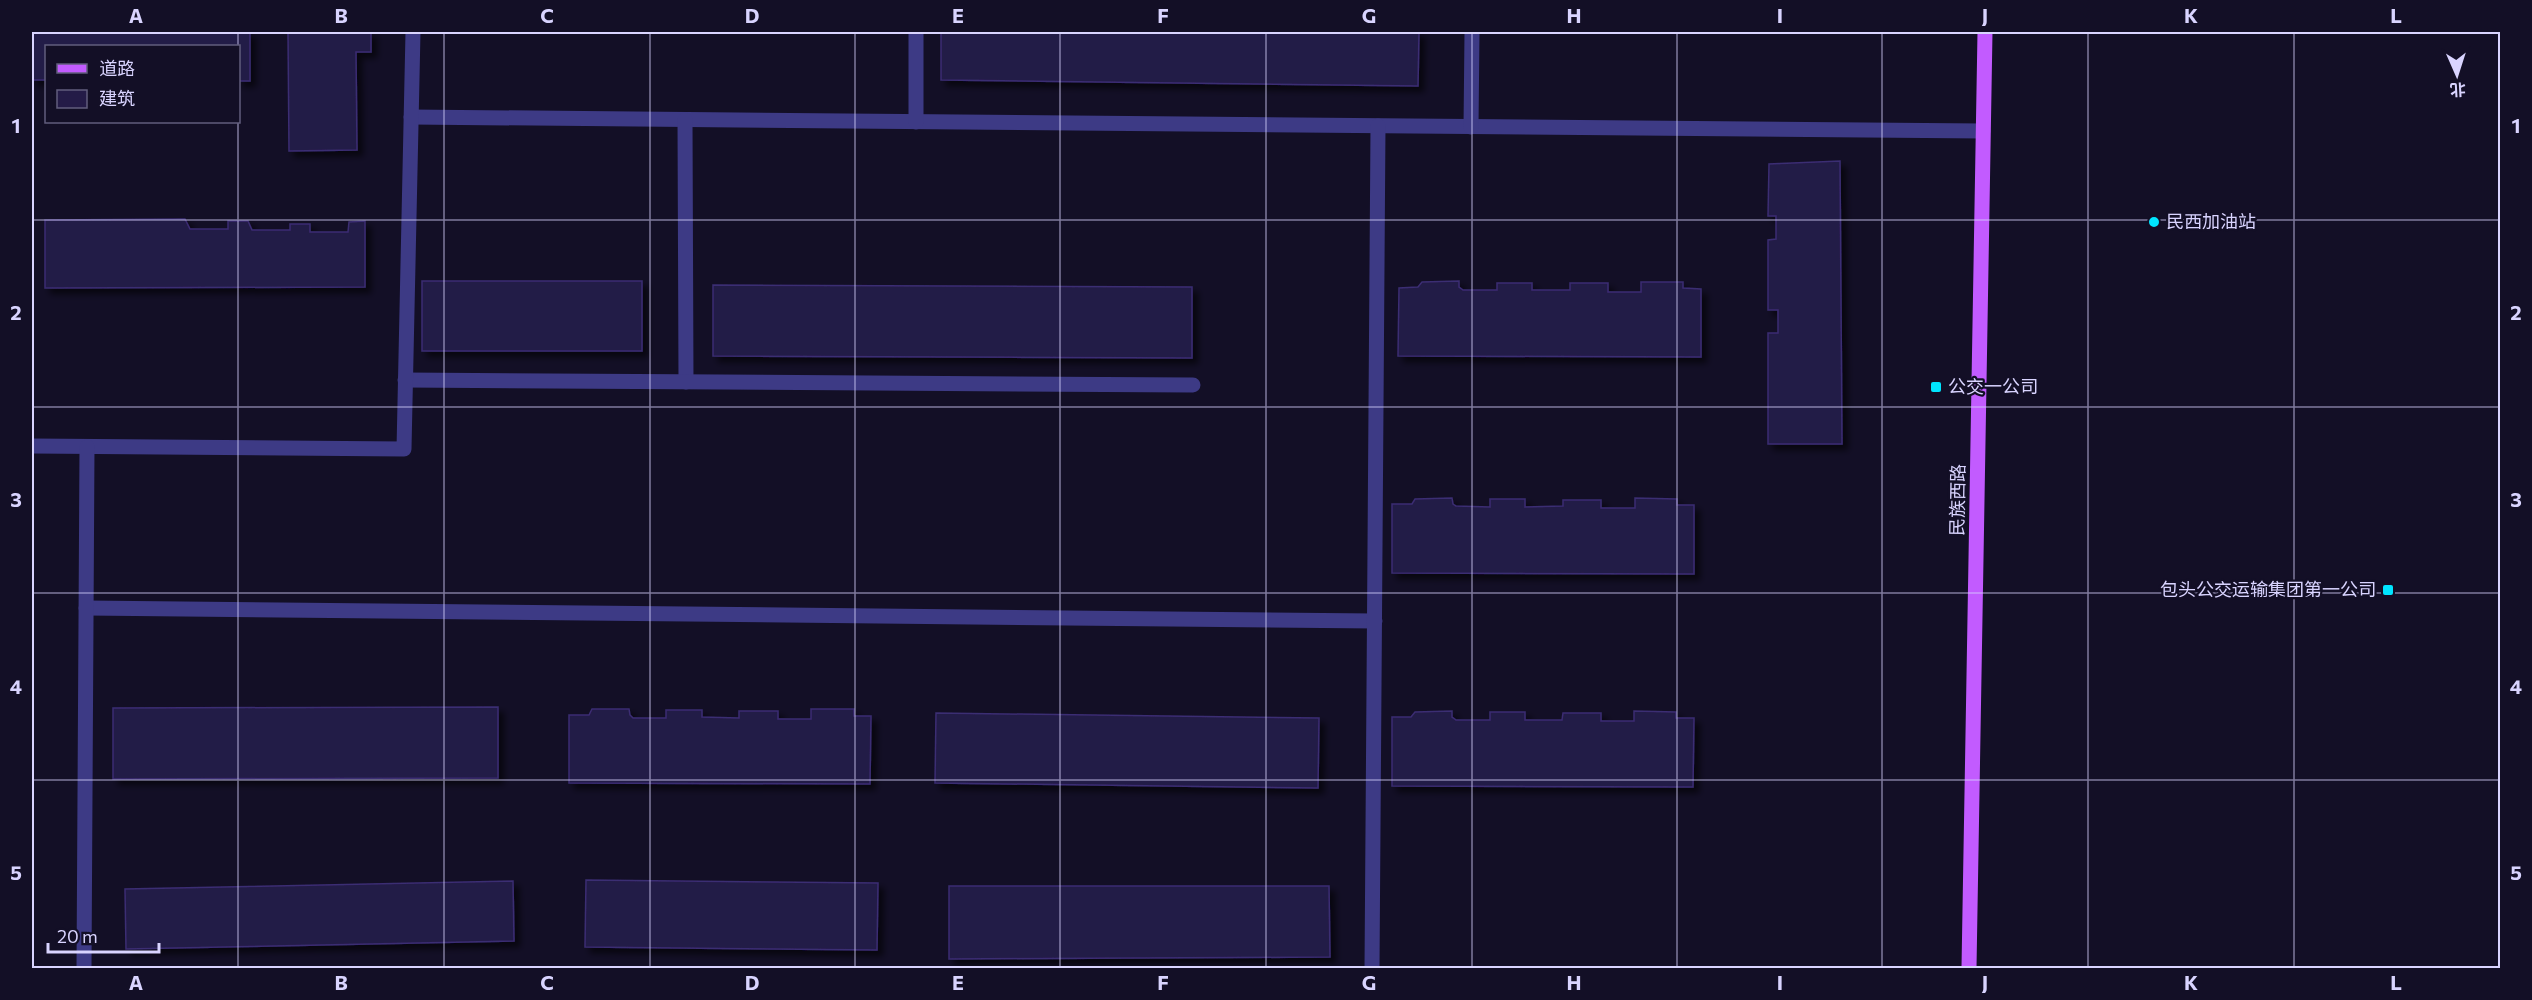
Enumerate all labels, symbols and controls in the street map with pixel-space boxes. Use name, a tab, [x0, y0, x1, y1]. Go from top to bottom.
text: A	[129, 3, 143, 27]
text: B	[334, 3, 348, 27]
text: C	[540, 3, 554, 27]
text: D	[745, 3, 759, 27]
text: E	[952, 3, 964, 27]
text: F	[1157, 3, 1169, 27]
text: G	[1362, 3, 1376, 27]
text: H	[1567, 3, 1582, 27]
text: I	[1777, 3, 1783, 27]
text: J	[1982, 3, 1988, 27]
text: K	[2184, 3, 2198, 27]
text: L	[2390, 3, 2402, 27]
legend	[45, 45, 240, 123]
north arrow	[2427, 45, 2487, 105]
text: 道路	[99, 57, 135, 79]
text: 北	[2449, 81, 2466, 100]
text: 建筑	[99, 87, 135, 109]
text: 1	[11, 113, 21, 137]
text: 1	[2511, 113, 2521, 137]
place label: 民西加油站	[2166, 210, 2256, 232]
marker: 民西加油站	[2147, 215, 2161, 229]
text: 2	[10, 300, 22, 324]
text: 2	[2510, 300, 2522, 324]
place label: 公交一公司	[1948, 375, 2038, 397]
marker: 公交一公司	[1929, 380, 1943, 394]
street label: 民族西路	[1945, 464, 1969, 536]
text: 3	[10, 487, 22, 511]
text: 3	[2510, 487, 2522, 511]
place label: 包头公交运输集团第一公司	[2160, 578, 2376, 600]
marker: 包头公交运输集团第一公司	[2381, 583, 2395, 597]
text: 4	[10, 674, 22, 698]
text: 4	[2510, 674, 2522, 698]
text: 5	[10, 860, 22, 884]
text: 5	[2510, 860, 2522, 884]
scale bar	[48, 916, 159, 954]
text: 20 m	[57, 925, 98, 947]
text: A	[129, 970, 143, 994]
text: B	[334, 970, 348, 994]
text: C	[540, 970, 554, 994]
text: D	[745, 970, 759, 994]
text: E	[952, 970, 964, 994]
text: F	[1157, 970, 1169, 994]
text: G	[1362, 970, 1376, 994]
text: H	[1567, 970, 1582, 994]
text: I	[1777, 970, 1783, 994]
text: J	[1982, 970, 1988, 994]
text: K	[2184, 970, 2198, 994]
text: L	[2390, 970, 2402, 994]

